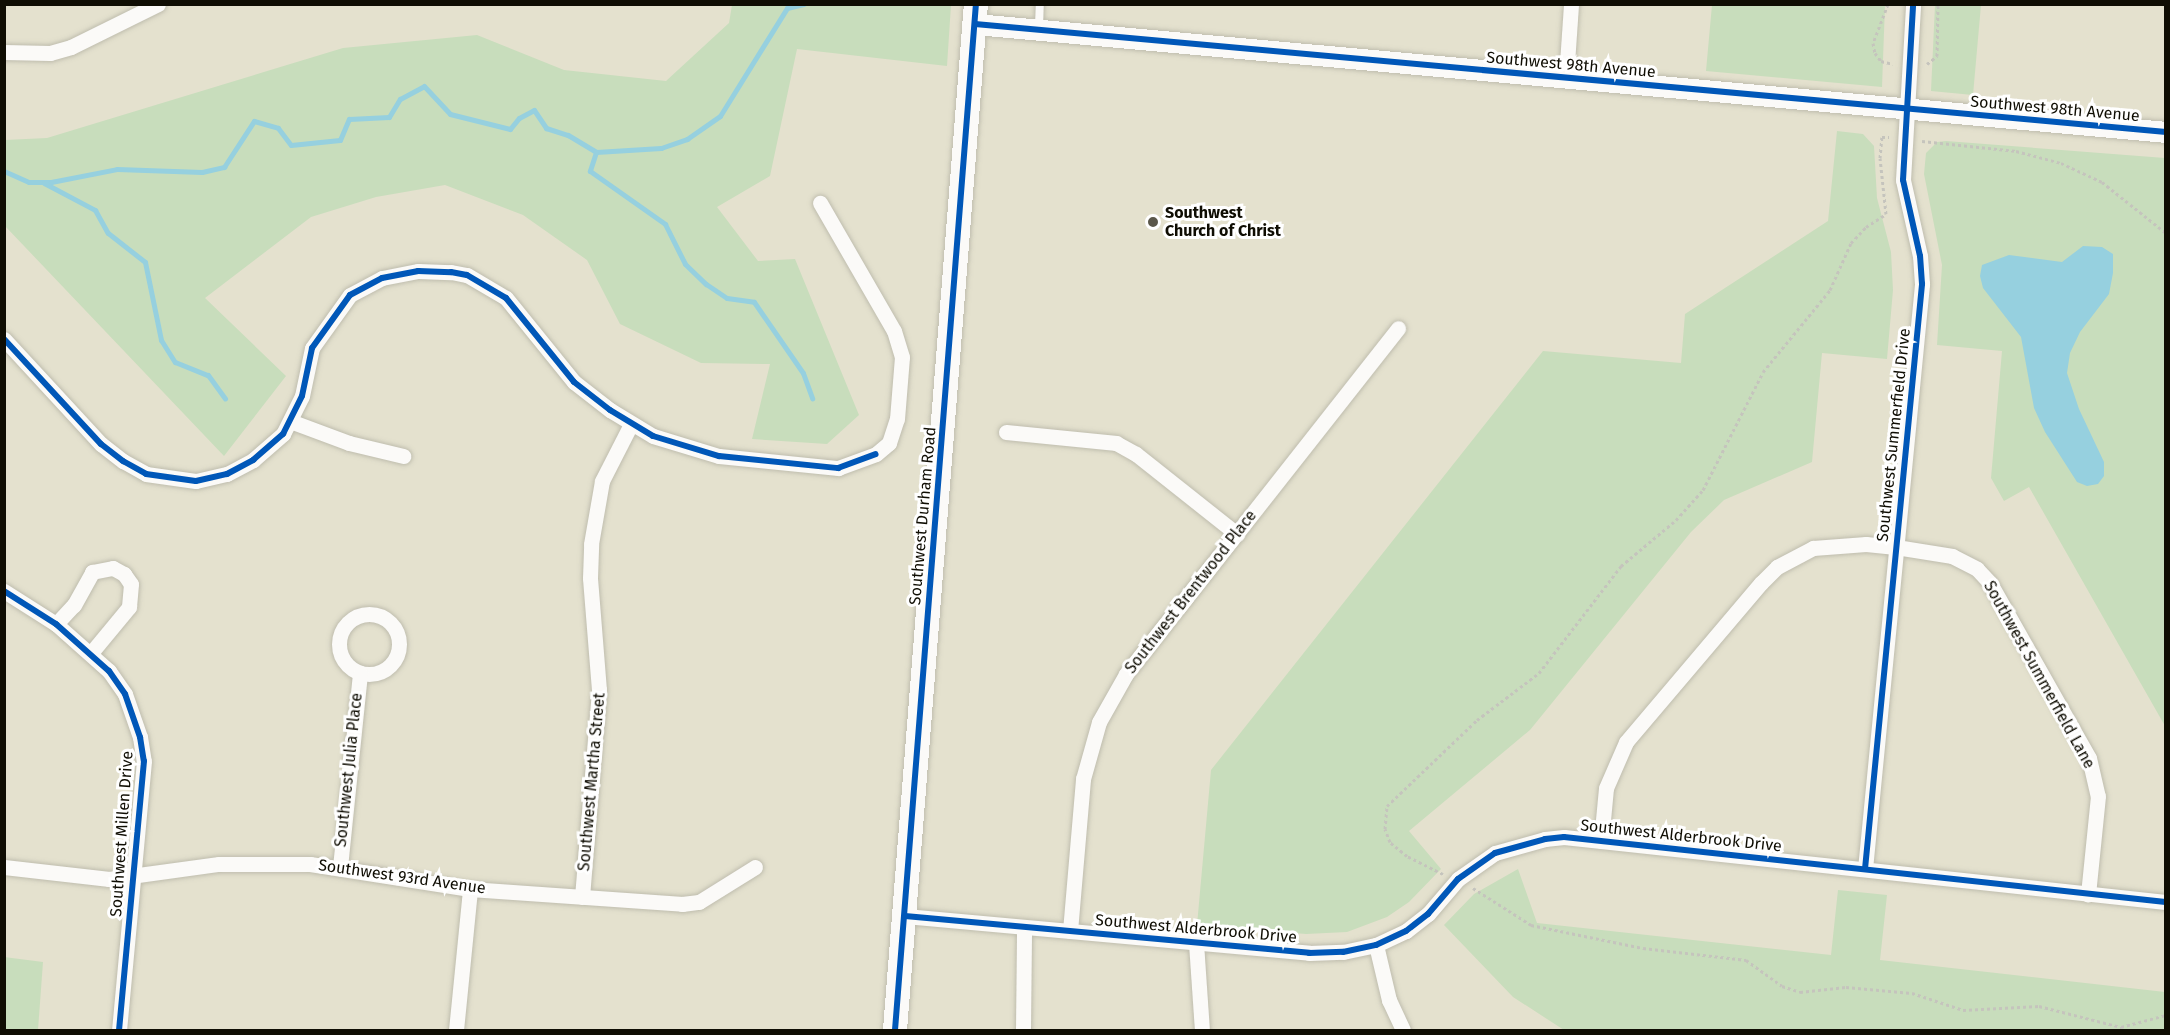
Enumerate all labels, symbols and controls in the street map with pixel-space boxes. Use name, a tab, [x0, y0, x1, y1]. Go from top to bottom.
street label: Southwest 98th Avenue	[1486, 48, 1656, 82]
street label: Southwest 98th Avenue	[1970, 92, 2140, 126]
place label: Southwest Church of Christ	[1165, 203, 1281, 241]
marker: Southwest Church of Christ	[1146, 215, 1160, 229]
street label: Southwest Summerfield Drive	[1873, 327, 1915, 543]
street label: Southwest Durham Road	[906, 426, 940, 606]
street label: Southwest Brentwood Place	[1121, 507, 1261, 677]
street label: Southwest Summerfield Lane	[1979, 578, 2099, 772]
street label: Southwest Julia Place	[331, 692, 367, 848]
street label: Southwest Martha Street	[575, 692, 609, 872]
street label: Southwest Millen Drive	[107, 750, 137, 918]
street label: Southwest Alderbrook Drive	[1579, 816, 1783, 856]
street label: Southwest 93rd Avenue	[317, 856, 487, 898]
street label: Southwest Alderbrook Drive	[1094, 911, 1298, 947]

